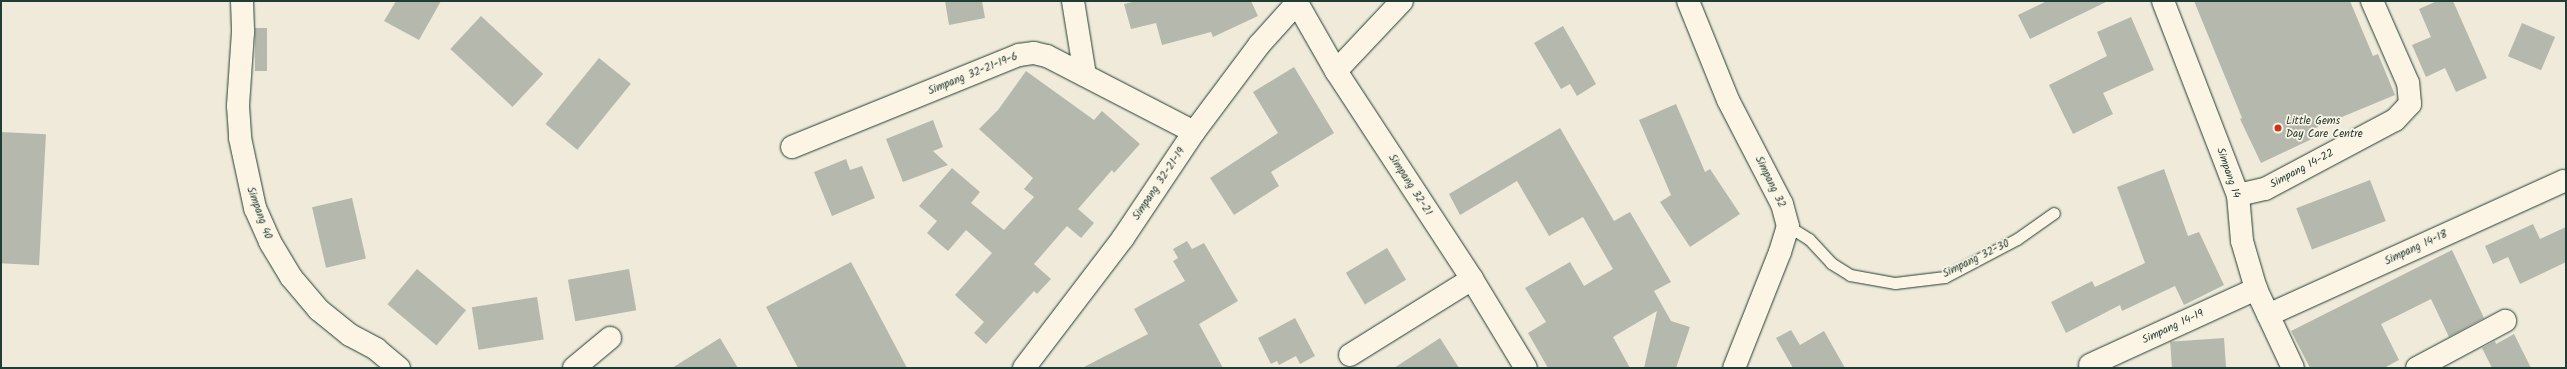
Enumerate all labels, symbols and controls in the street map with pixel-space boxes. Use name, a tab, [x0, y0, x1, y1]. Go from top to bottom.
street label: Simpang 32-21-19-6	[926, 50, 1020, 98]
place label: Little Gems Day Care Centre	[2286, 115, 2363, 141]
marker: Little Gems Day Care Centre	[2273, 123, 2283, 133]
street label: Simpang 32-21-19	[1130, 145, 1188, 223]
street label: Simpang 14	[2213, 146, 2243, 200]
street label: Simpang 14-22	[2268, 147, 2336, 191]
street label: Simpang 32-21	[1385, 152, 1435, 218]
street label: Simpang 32	[1752, 154, 1788, 210]
street label: Simpang 40	[243, 185, 275, 241]
street label: Simpang 14-18	[2383, 228, 2449, 268]
street label: Simpang 32-30	[1940, 237, 2012, 281]
street label: Simpang 14-19	[2140, 307, 2206, 347]

